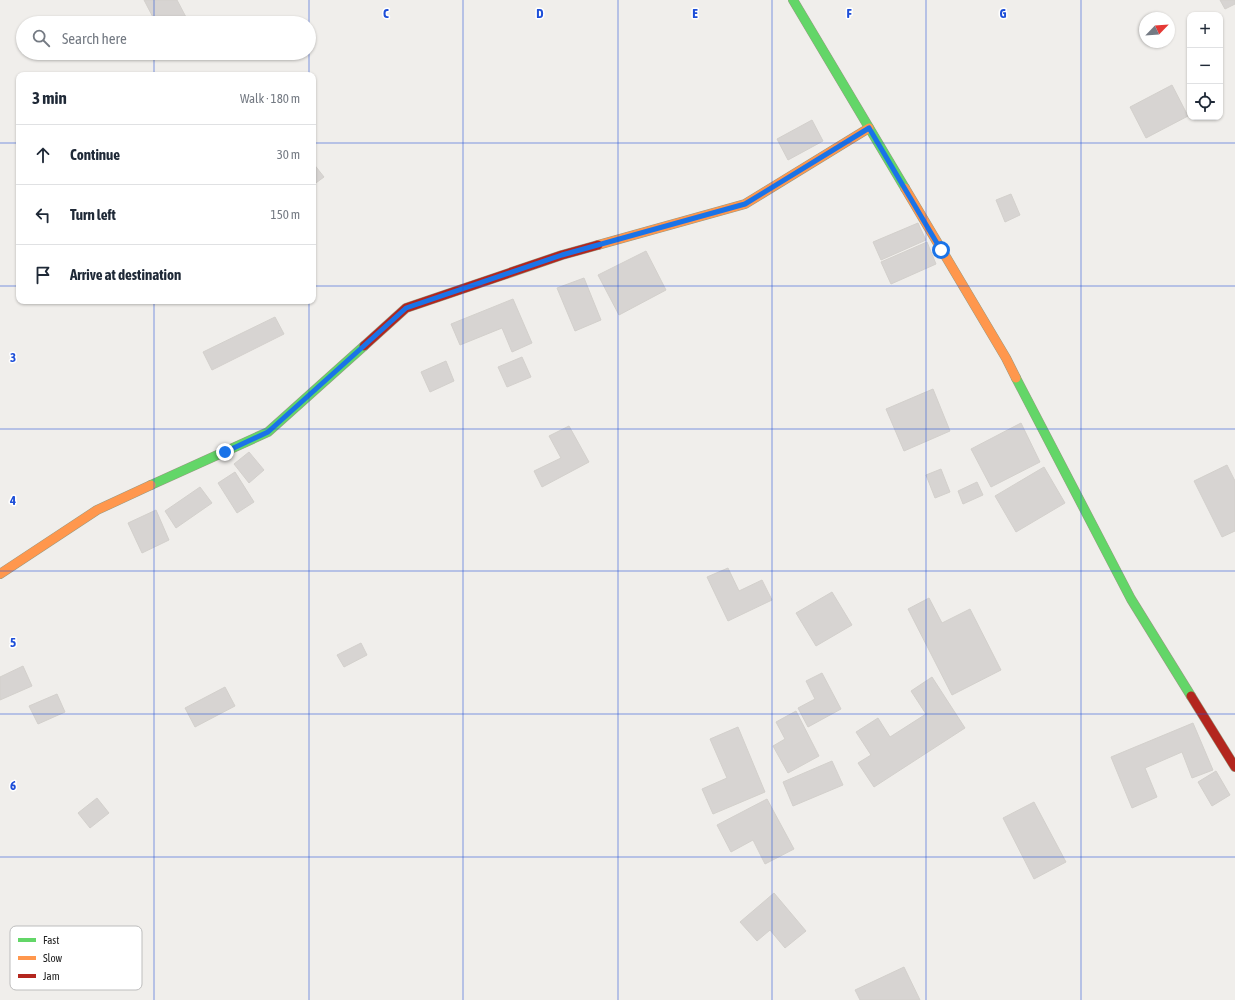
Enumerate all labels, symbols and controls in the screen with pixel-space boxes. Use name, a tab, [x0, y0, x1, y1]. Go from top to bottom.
text: C	[383, 6, 389, 21]
text: D	[536, 6, 544, 21]
text: E	[692, 6, 698, 21]
text: F	[846, 6, 852, 21]
text: G	[1000, 6, 1007, 21]
north arrow	[1139, 12, 1175, 48]
map controls	[1187, 12, 1223, 120]
button: +	[1187, 12, 1223, 48]
search box	[16, 16, 316, 60]
icon: search	[30, 27, 52, 49]
text: Search here	[62, 30, 127, 47]
button: −	[1187, 48, 1223, 84]
button: locate	[1187, 84, 1223, 120]
text: 3 min	[32, 88, 67, 108]
text: Walk · 180 m	[240, 91, 300, 106]
icon: ahead	[32, 144, 54, 166]
text: Continue	[70, 146, 120, 163]
text: 30 m	[277, 147, 300, 162]
icon: left	[32, 204, 54, 226]
text: Turn left	[70, 206, 116, 223]
text: 150 m	[271, 207, 300, 222]
route start	[932, 241, 950, 259]
icon: arrive	[32, 264, 54, 286]
text: Arrive at destination	[70, 266, 181, 283]
text: 3	[10, 350, 16, 365]
route end	[216, 443, 234, 461]
text: 4	[9, 493, 16, 508]
text: 5	[10, 635, 16, 650]
text: 6	[10, 778, 16, 793]
legend	[10, 926, 142, 990]
text: Fast	[43, 934, 59, 946]
text: Slow	[43, 952, 62, 964]
text: Jam	[43, 970, 60, 982]

